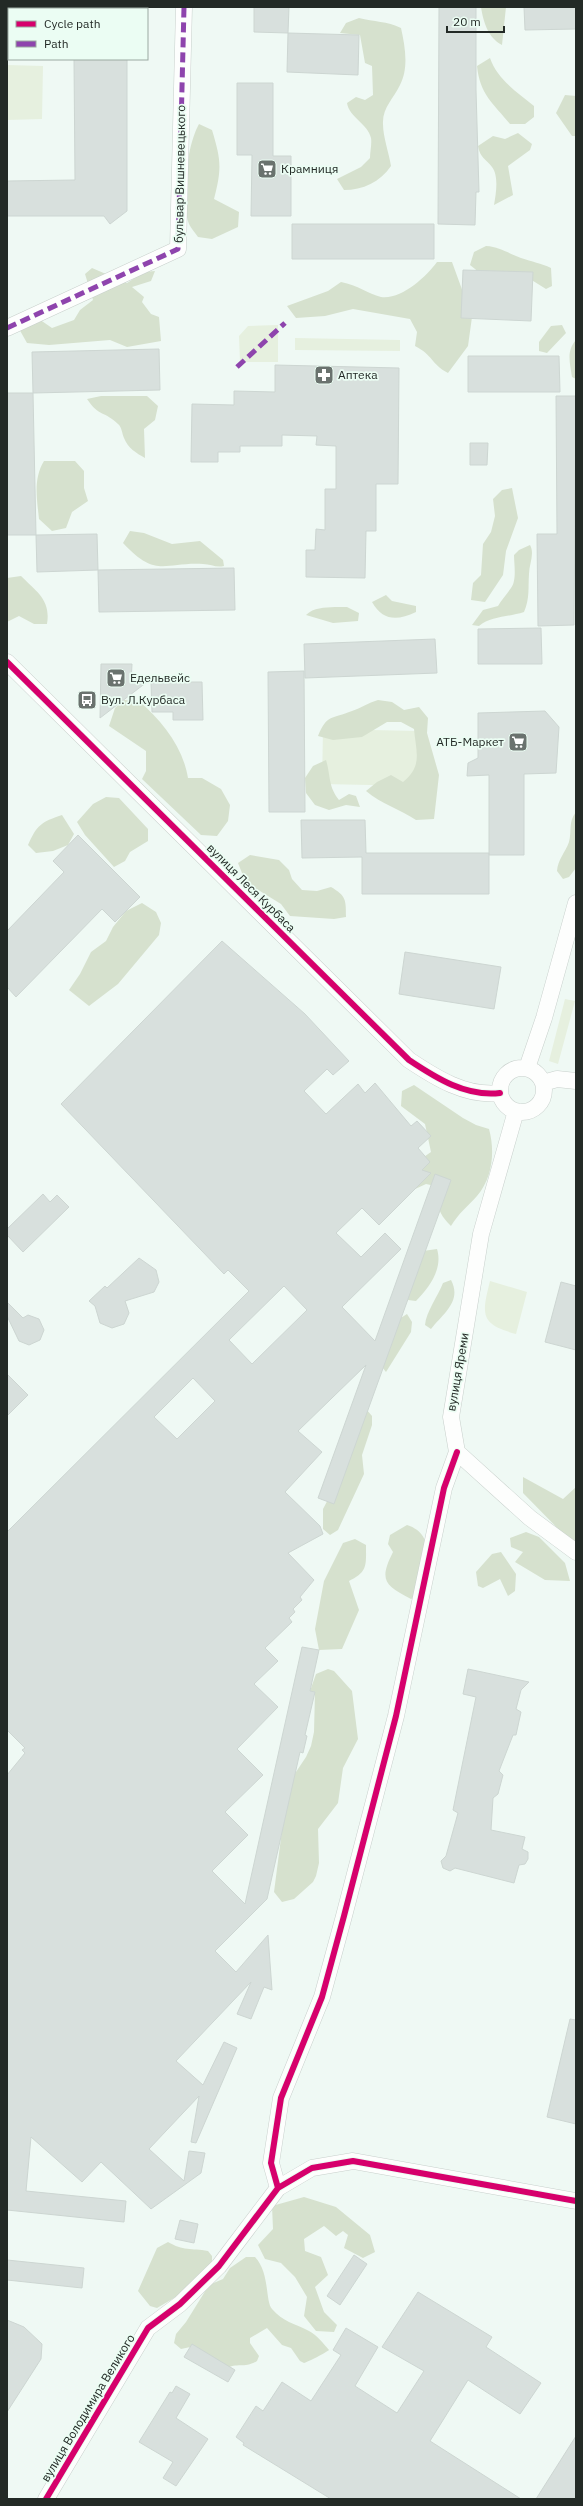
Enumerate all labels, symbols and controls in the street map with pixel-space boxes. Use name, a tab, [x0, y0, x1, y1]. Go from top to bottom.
legend	[8, 8, 148, 60]
scale bar	[447, 8, 504, 34]
text: 20 m	[453, 14, 481, 29]
text: Cycle path	[44, 16, 101, 31]
text: Path	[44, 36, 69, 51]
street label: бульвар Вишневецького	[171, 105, 188, 243]
supermarket icon: Крамниця	[256, 158, 278, 180]
place label: Крамниця	[281, 161, 338, 176]
pharmacy icon: Аптека	[313, 364, 335, 386]
place label: Аптека	[338, 367, 378, 382]
supermarket icon: Едельвейс	[105, 667, 127, 689]
place label: Едельвейс	[130, 670, 190, 685]
bus stop icon: Вул. Л.Курбаса	[76, 689, 98, 711]
place label: Вул. Л.Курбаса	[101, 692, 186, 707]
supermarket icon: АТБ-Маркет	[507, 731, 529, 753]
place label: АТБ-Маркет	[436, 734, 504, 749]
street label: вулиця Леся Курбаса	[204, 840, 299, 935]
street label: вулиця Яреми	[443, 1332, 472, 1412]
street label: вулиця Володимира Великого	[37, 2331, 138, 2484]

